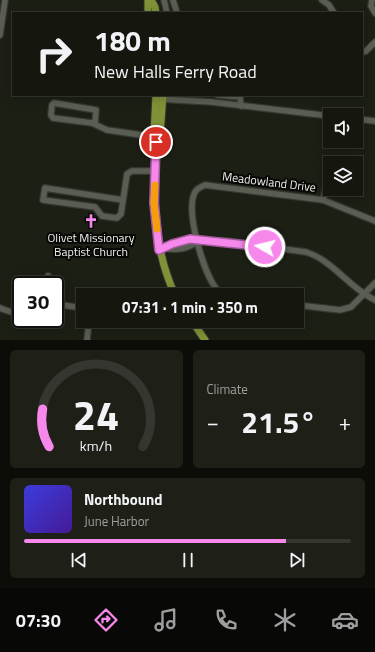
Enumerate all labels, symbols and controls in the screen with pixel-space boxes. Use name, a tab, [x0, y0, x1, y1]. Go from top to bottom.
text: 180 m	[94, 19, 171, 62]
icon: right	[28, 28, 80, 80]
text: New Halls Ferry Road	[94, 58, 257, 85]
map controls	[323, 108, 363, 196]
button: sound	[323, 108, 363, 148]
pin	[139, 125, 173, 159]
icon: arrive	[145, 131, 167, 153]
button: layers	[323, 156, 363, 196]
street label: Meadowland Drive	[221, 166, 317, 197]
church icon: Olivet Missionary Baptist Church	[83, 213, 99, 229]
position arrow	[244, 226, 286, 268]
place label: Olivet Missionary Baptist Church	[47, 228, 135, 261]
speed limit sign: 30	[12, 276, 64, 328]
text: 07:31 · 1 min · 350 m	[122, 296, 258, 319]
text: Climate	[207, 379, 248, 399]
text: 24	[73, 383, 120, 446]
text: 21.5°	[241, 399, 316, 445]
text: −	[207, 405, 219, 439]
text: +	[339, 405, 351, 439]
text: km/h	[80, 435, 112, 457]
text: Northbound	[84, 488, 163, 511]
text: June Harbor	[84, 511, 149, 531]
icon: previous	[68, 549, 90, 571]
icon: pause	[177, 549, 199, 571]
icon: next	[286, 549, 308, 571]
icon: directions	[92, 606, 120, 634]
icon: music	[152, 606, 180, 634]
icon: phone	[212, 606, 240, 634]
icon: climate	[271, 606, 299, 634]
icon: car	[331, 606, 359, 634]
text: 07:30	[16, 607, 61, 634]

